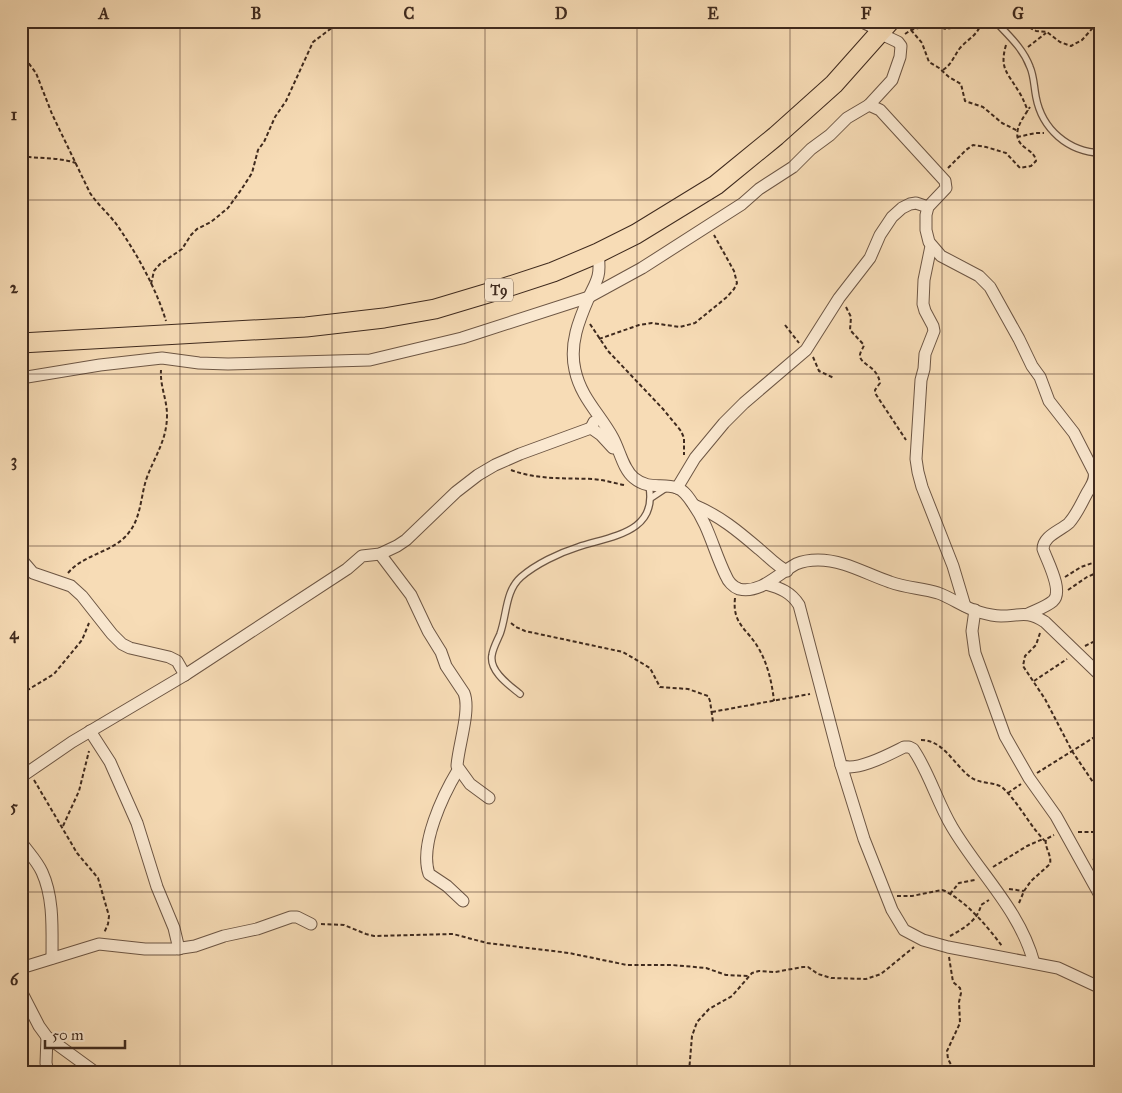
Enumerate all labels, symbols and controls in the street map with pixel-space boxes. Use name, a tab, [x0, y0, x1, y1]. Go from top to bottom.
text: A	[98, 4, 110, 23]
text: B	[251, 4, 261, 23]
text: C	[404, 4, 415, 23]
text: D	[555, 4, 568, 23]
text: E	[707, 4, 719, 23]
text: F	[861, 4, 872, 23]
text: G	[1012, 4, 1024, 23]
text: 1	[11, 105, 18, 124]
text: 2	[10, 278, 19, 297]
road number: T9	[485, 278, 513, 302]
text: 3	[11, 451, 17, 471]
text: 4	[10, 624, 20, 644]
text: 5	[10, 797, 18, 816]
text: 6	[10, 970, 19, 989]
scale bar	[45, 1018, 125, 1050]
text: 50 m	[52, 1026, 84, 1044]

